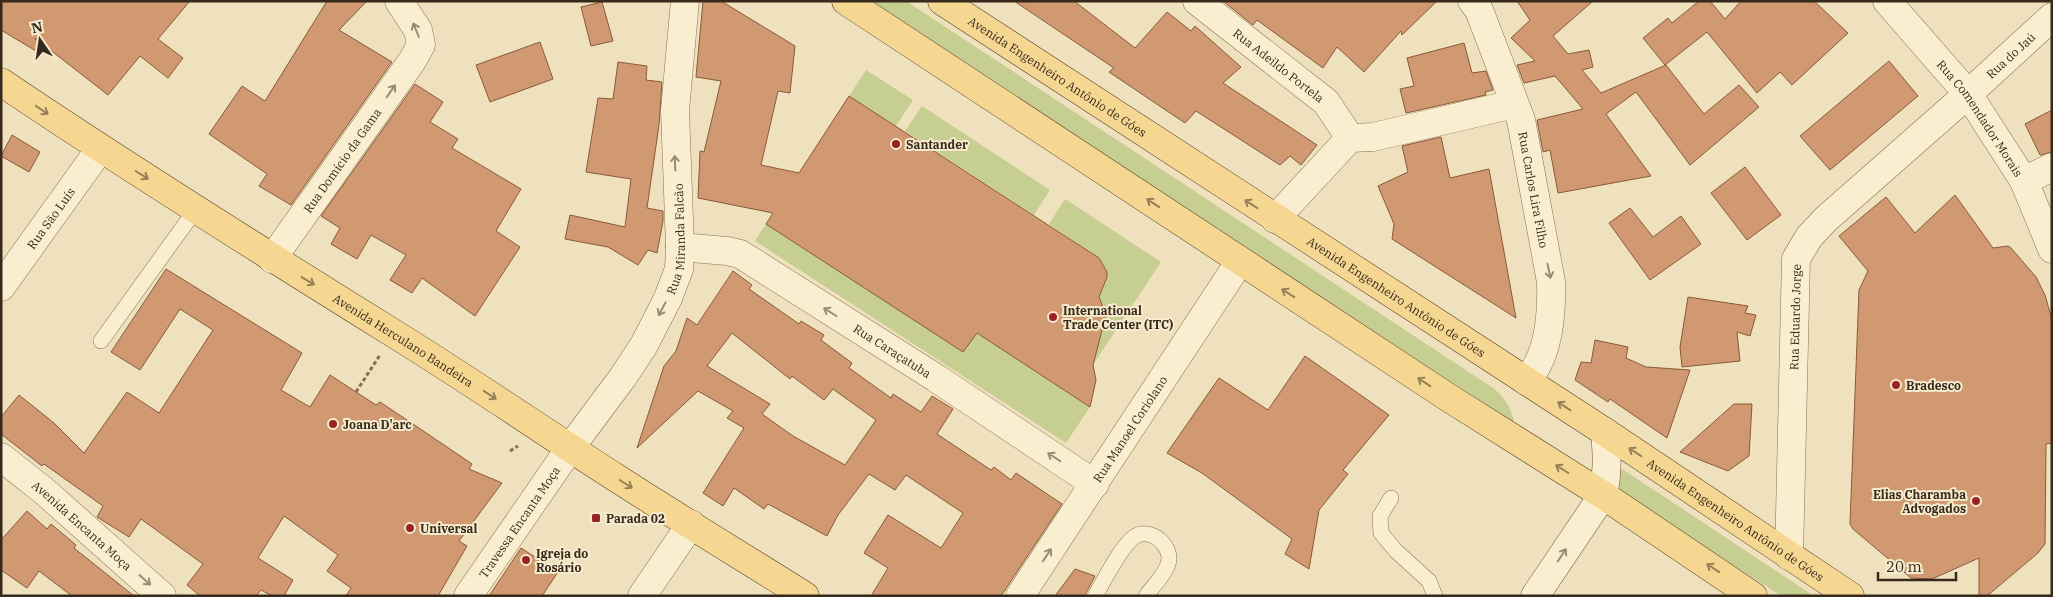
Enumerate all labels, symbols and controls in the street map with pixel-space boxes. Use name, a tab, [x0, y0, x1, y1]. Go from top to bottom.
street label: Avenida Engenheiro Antônio de Góes	[966, 13, 1150, 140]
north arrow	[15, 15, 65, 65]
text: N	[30, 17, 44, 37]
one-way arrow	[411, 23, 421, 38]
street label: Rua Adeildo Portela	[1230, 25, 1328, 106]
street label: Rua do Jaú	[1983, 29, 2038, 81]
street label: Rua Comendador Morais	[1934, 57, 2027, 179]
one-way arrow	[386, 84, 396, 98]
one-way arrow	[34, 105, 48, 115]
street label: Rua Domício da Gama	[300, 105, 384, 216]
street label: Rua Carlos Lira Filho	[1516, 130, 1552, 249]
place label: Santander	[906, 137, 968, 152]
marker: Santander	[890, 138, 902, 150]
one-way arrow	[671, 155, 680, 171]
one-way arrow	[134, 170, 148, 180]
street label: Rua Miranda Falcão	[663, 183, 688, 296]
street label: Rua São Luís	[23, 184, 78, 252]
one-way arrow	[1146, 198, 1160, 208]
one-way arrow	[1244, 199, 1258, 209]
street label: Avenida Engenheiro Antônio de Góes	[1304, 233, 1489, 360]
one-way arrow	[1545, 263, 1554, 279]
street label: Rua Eduardo Jorge	[1786, 264, 1803, 370]
one-way arrow	[300, 277, 314, 287]
one-way arrow	[1282, 288, 1296, 298]
street label: Avenida Herculano Bandeira	[330, 290, 477, 390]
one-way arrow	[657, 302, 667, 317]
place label: International Trade Center (ITC)	[1063, 303, 1173, 332]
one-way arrow	[823, 306, 837, 316]
marker: International Trade Center (ITC)	[1047, 311, 1059, 323]
street label: Rua Caraçatuba	[851, 320, 935, 381]
street label: Rua Manoel Coriolano	[1089, 373, 1170, 485]
one-way arrow	[1418, 377, 1432, 387]
place label: Bradesco	[1906, 378, 1961, 393]
marker: Bradesco	[1890, 379, 1902, 391]
one-way arrow	[483, 390, 497, 401]
one-way arrow	[1558, 401, 1572, 411]
place label: Joana D'arc	[343, 417, 412, 432]
marker: Joana D'arc	[327, 418, 339, 430]
one-way arrow	[1628, 447, 1642, 457]
one-way arrow	[1048, 451, 1062, 461]
street label: Avenida Engenheiro Antônio de Góes	[1644, 455, 1827, 584]
street label: Travessa Encanta Moça	[475, 463, 563, 581]
one-way arrow	[1555, 463, 1569, 473]
street label: Avenida Encanta Moça	[29, 477, 135, 574]
one-way arrow	[619, 479, 633, 489]
place label: Elias Charamba Advogados	[1873, 487, 1966, 516]
marker: Elias Charamba Advogados	[1970, 495, 1982, 507]
place label: Parada 02	[606, 511, 665, 526]
marker: Parada 02	[590, 512, 602, 524]
place label: Universal	[420, 521, 477, 536]
marker: Universal	[404, 522, 416, 534]
place label: Igreja do Rosário	[536, 546, 588, 575]
one-way arrow	[1042, 549, 1052, 563]
one-way arrow	[1557, 549, 1567, 563]
scale bar	[1878, 550, 1956, 582]
marker: Igreja do Rosário	[520, 554, 532, 566]
text: 20 m	[1886, 557, 1922, 576]
one-way arrow	[1706, 563, 1720, 574]
one-way arrow	[138, 574, 151, 586]

